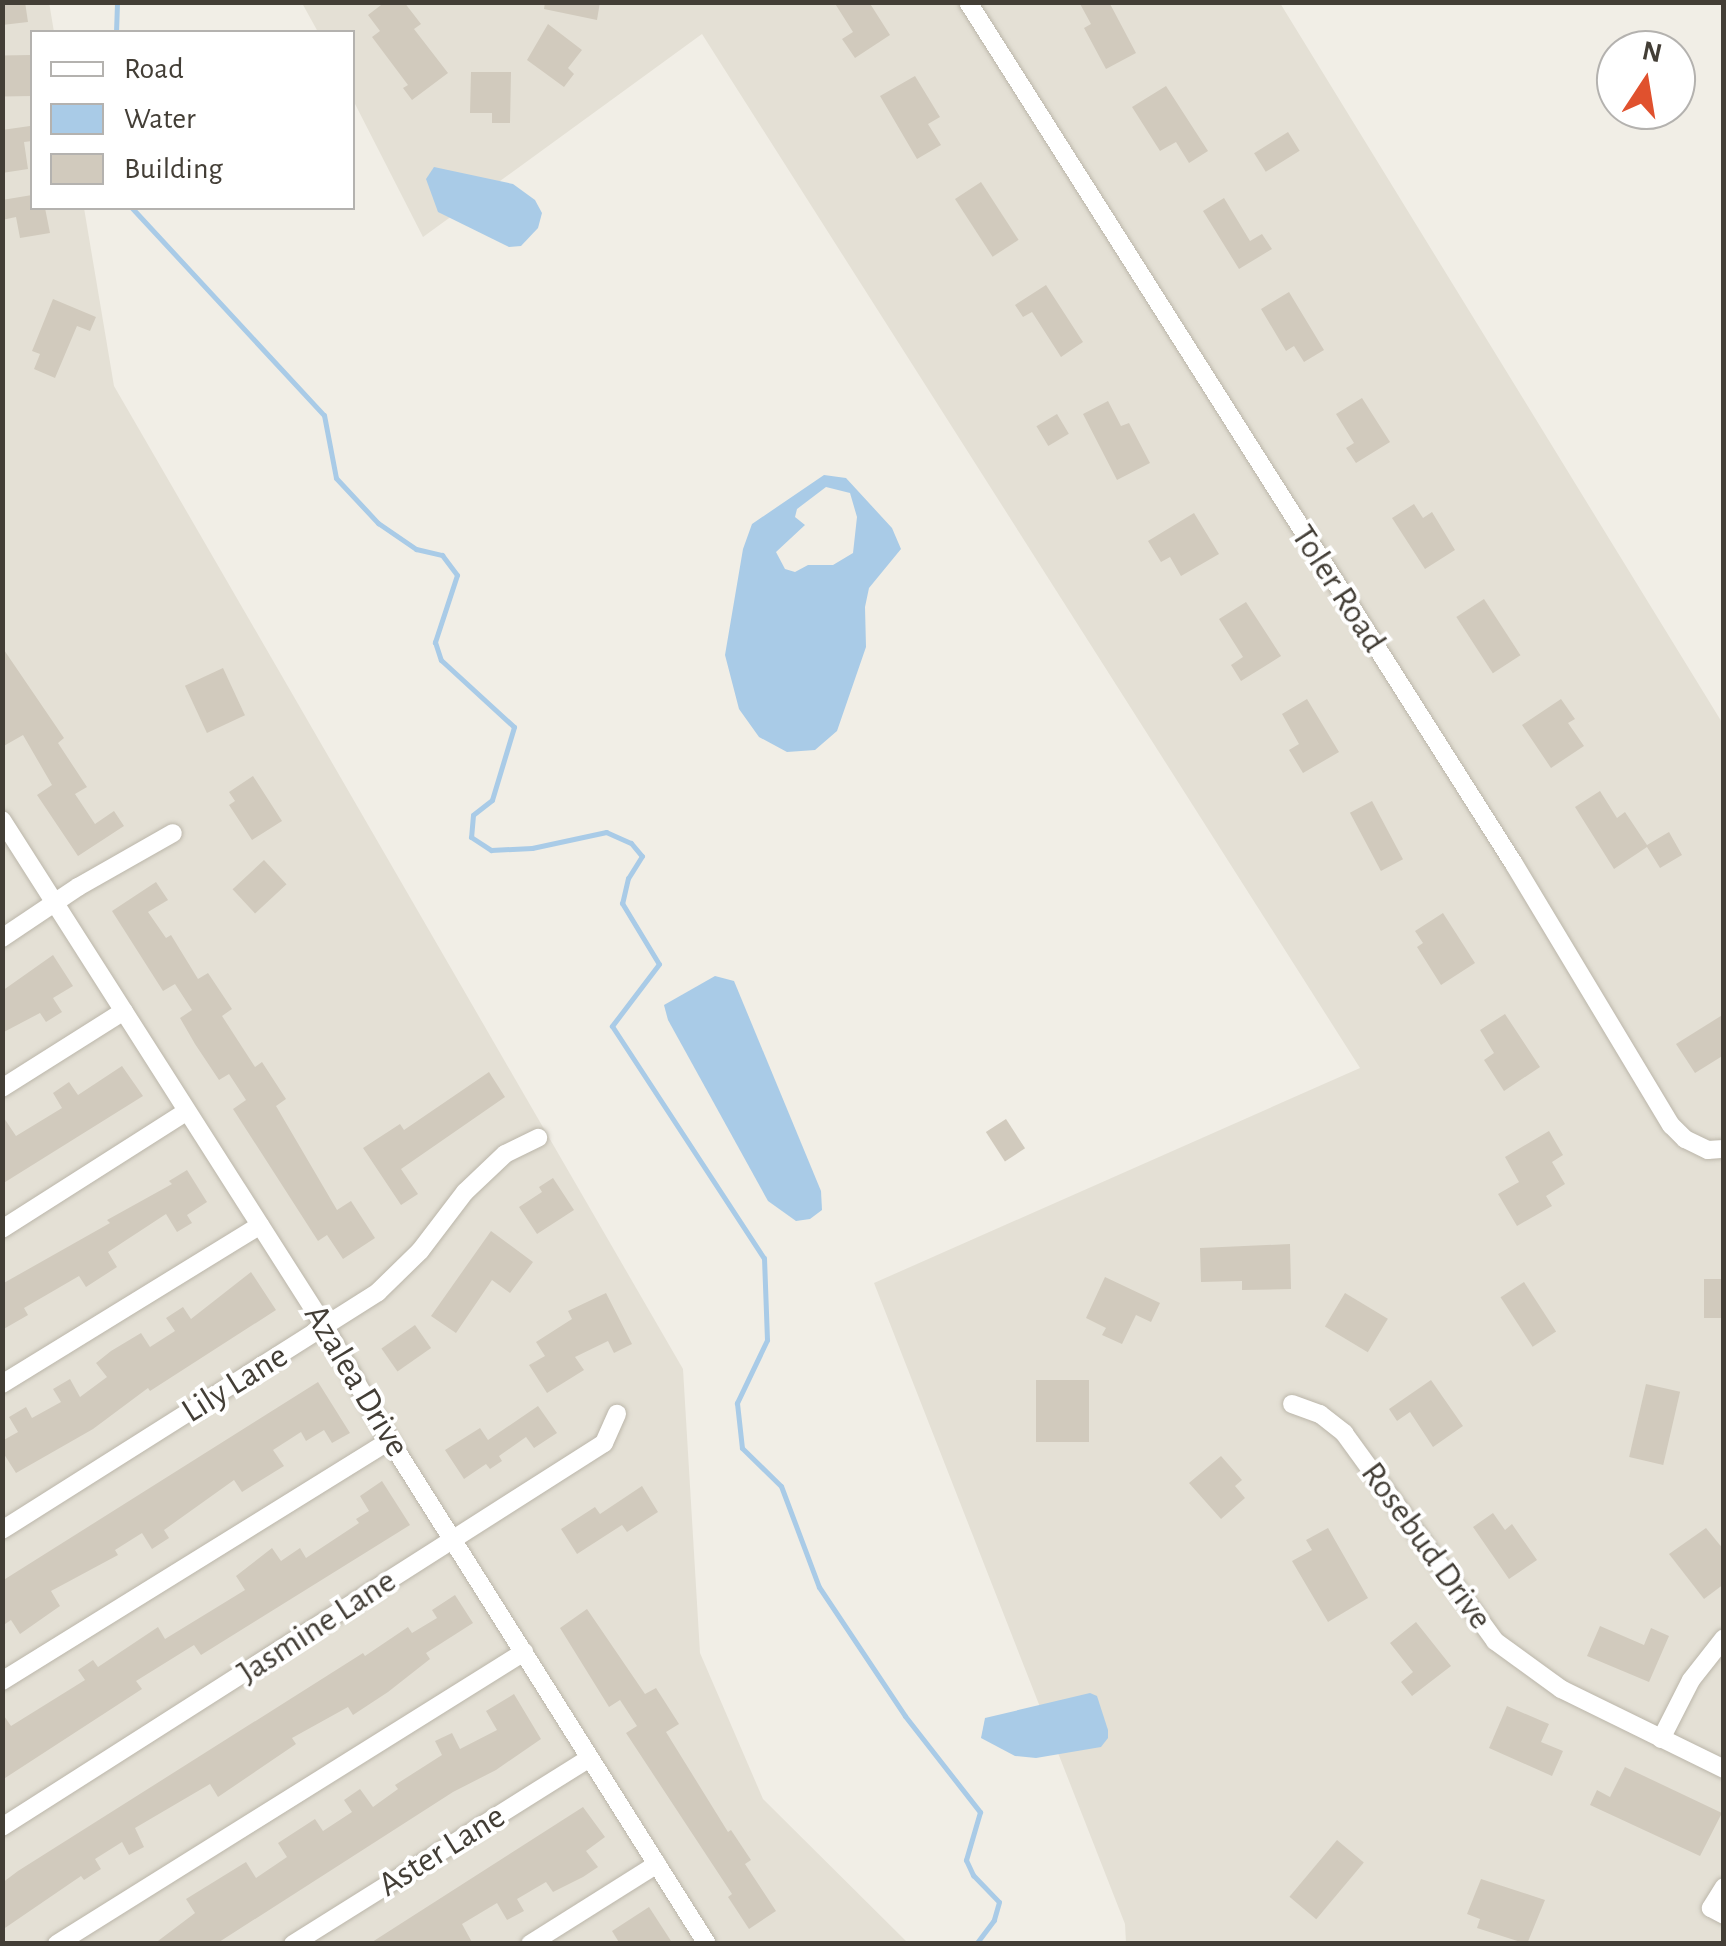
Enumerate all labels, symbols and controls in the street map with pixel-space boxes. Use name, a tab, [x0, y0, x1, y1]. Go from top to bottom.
legend	[30, 30, 355, 210]
north arrow	[1596, 30, 1696, 130]
text: N	[1639, 37, 1664, 68]
text: Road	[124, 54, 184, 84]
text: Water	[124, 104, 196, 134]
text: Building	[124, 154, 223, 184]
street label: Toler Road	[1281, 517, 1395, 661]
street label: Azalea Drive	[294, 1297, 418, 1465]
street label: Lily Lane	[174, 1335, 296, 1433]
street label: Rosebud Drive	[1351, 1454, 1501, 1638]
street label: Jasmine Lane	[230, 1560, 404, 1694]
street label: Aster Lane	[371, 1796, 513, 1906]

